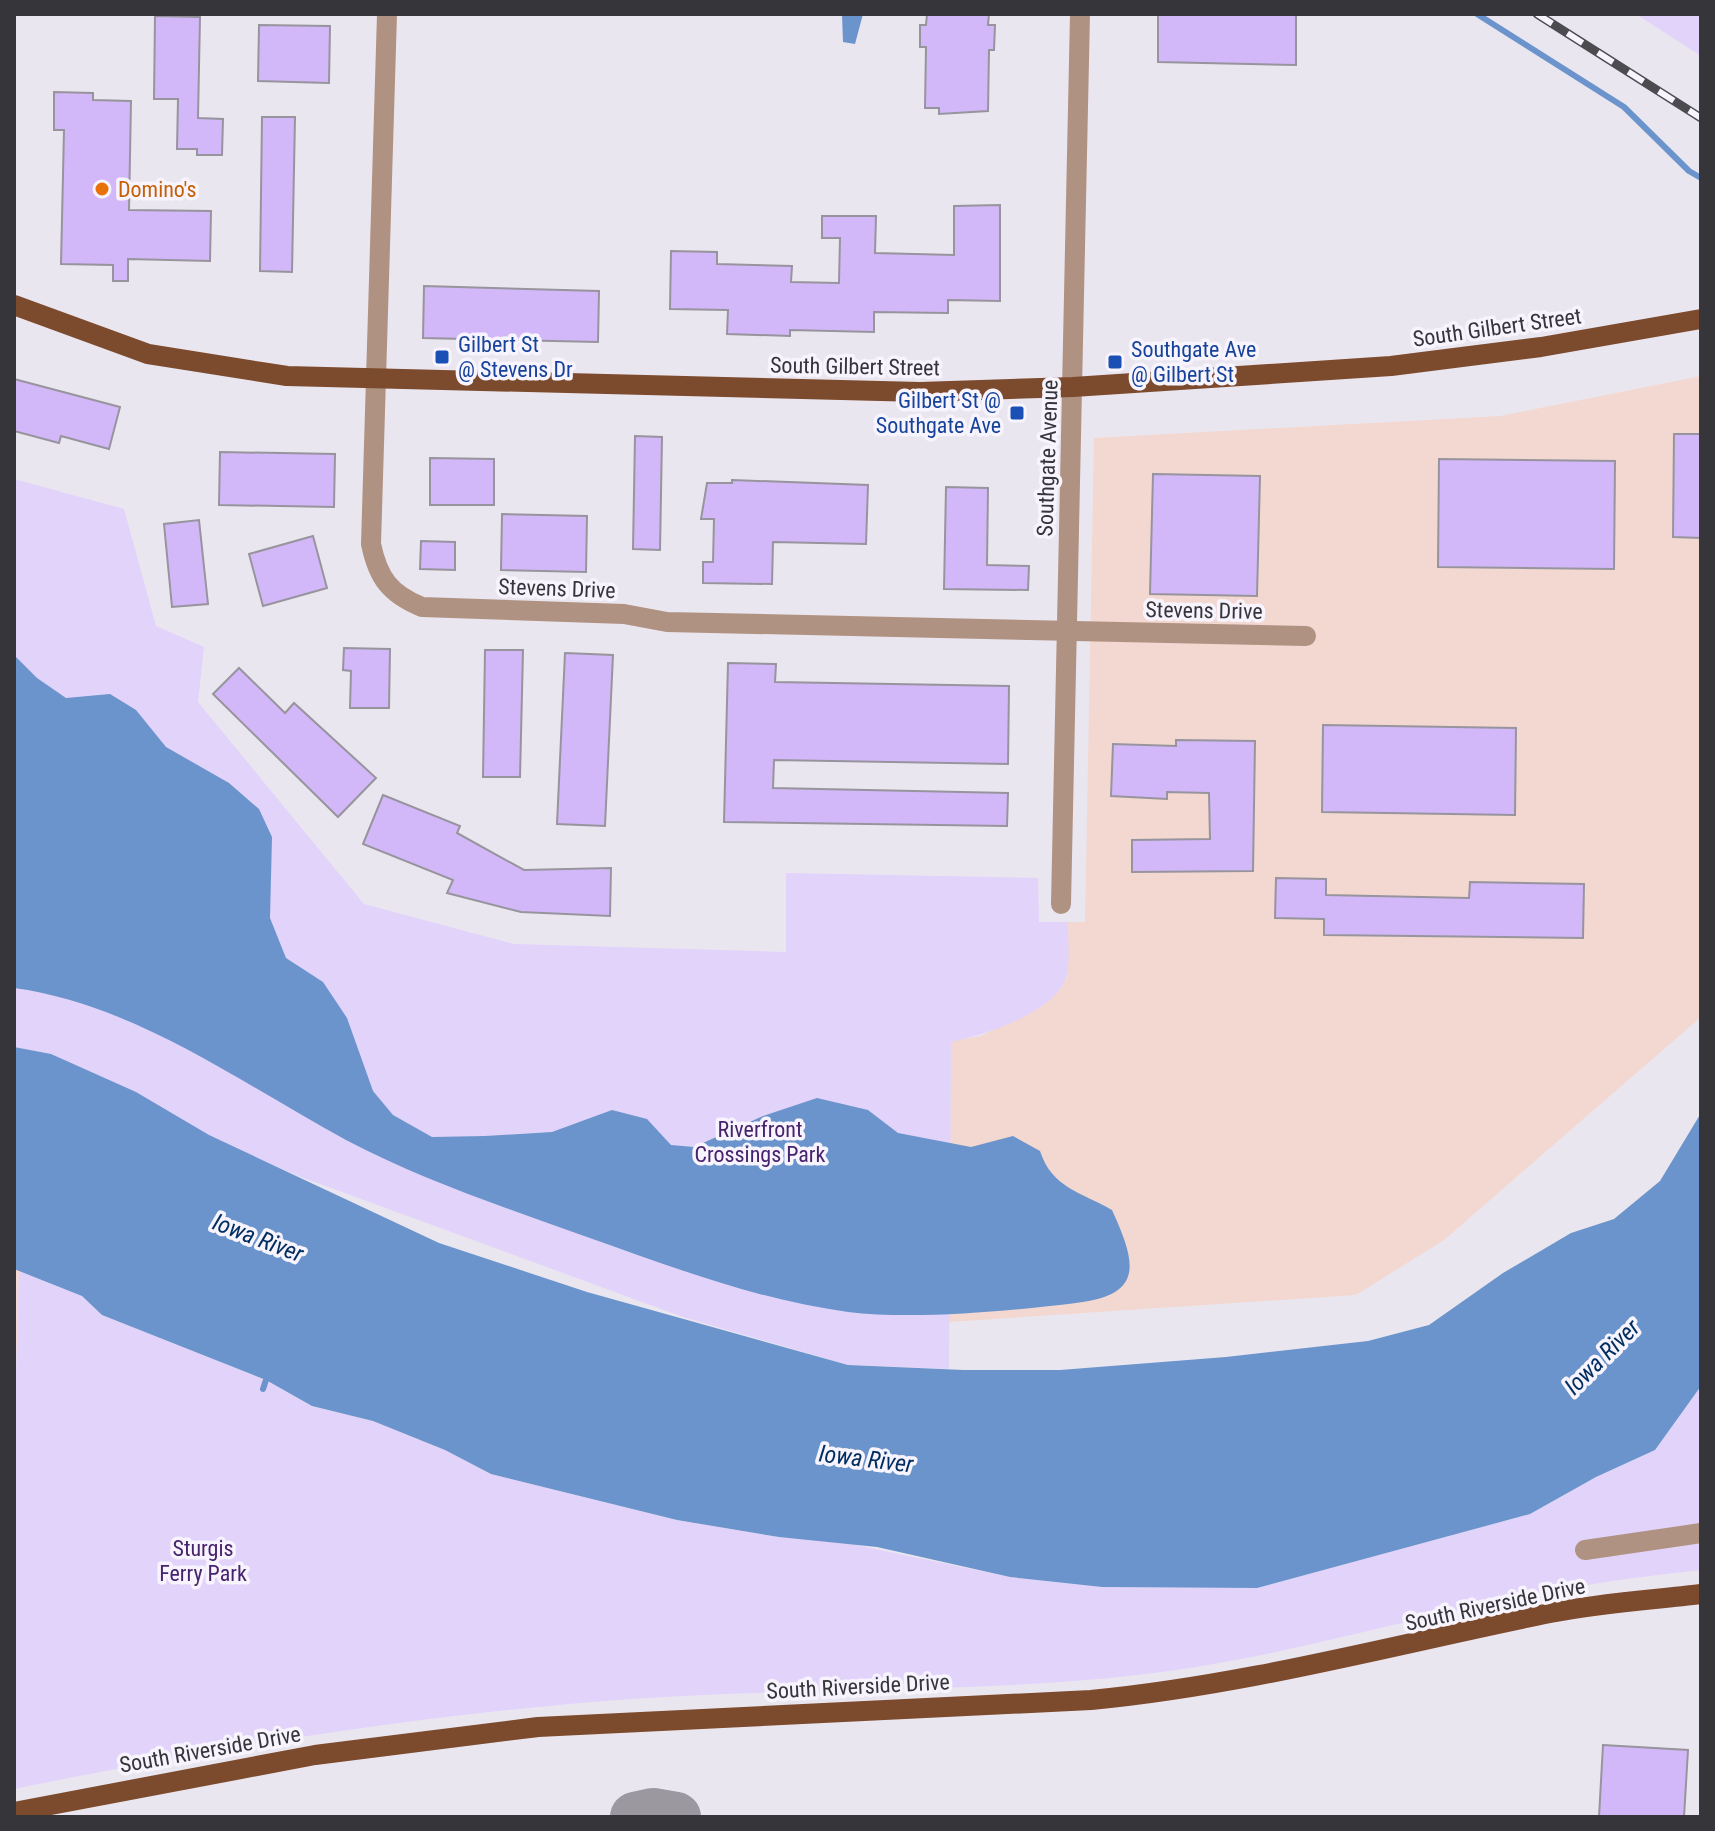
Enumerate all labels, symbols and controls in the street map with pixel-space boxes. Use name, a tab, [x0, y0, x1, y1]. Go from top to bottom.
place label: Domino's	[118, 177, 196, 202]
marker: Domino's	[93, 180, 111, 198]
street label: South Gilbert Street	[1411, 303, 1583, 352]
place label: Gilbert St @ Stevens Dr	[458, 332, 573, 382]
place label: Southgate Ave @ Gilbert St	[1131, 337, 1256, 387]
marker: Gilbert St @ Stevens Dr	[433, 348, 451, 366]
street label: South Gilbert Street	[770, 353, 940, 380]
marker: Southgate Ave @ Gilbert St	[1106, 353, 1124, 371]
street label: Southgate Avenue	[1032, 379, 1063, 537]
place label: Gilbert St @ Southgate Ave	[876, 388, 1001, 438]
marker: Gilbert St @ Southgate Ave	[1008, 404, 1026, 422]
street label: Stevens Drive	[498, 574, 616, 603]
street label: Stevens Drive	[1145, 597, 1263, 624]
park label: Riverfront Crossings Park	[695, 1117, 826, 1167]
water label: Iowa River	[209, 1208, 308, 1268]
water label: Iowa River	[1559, 1313, 1646, 1400]
water label: Iowa River	[817, 1439, 916, 1479]
park label: Sturgis Ferry Park	[159, 1536, 247, 1586]
street label: South Riverside Drive	[1403, 1573, 1587, 1636]
street label: South Riverside Drive	[766, 1669, 950, 1704]
street label: South Riverside Drive	[118, 1721, 303, 1778]

